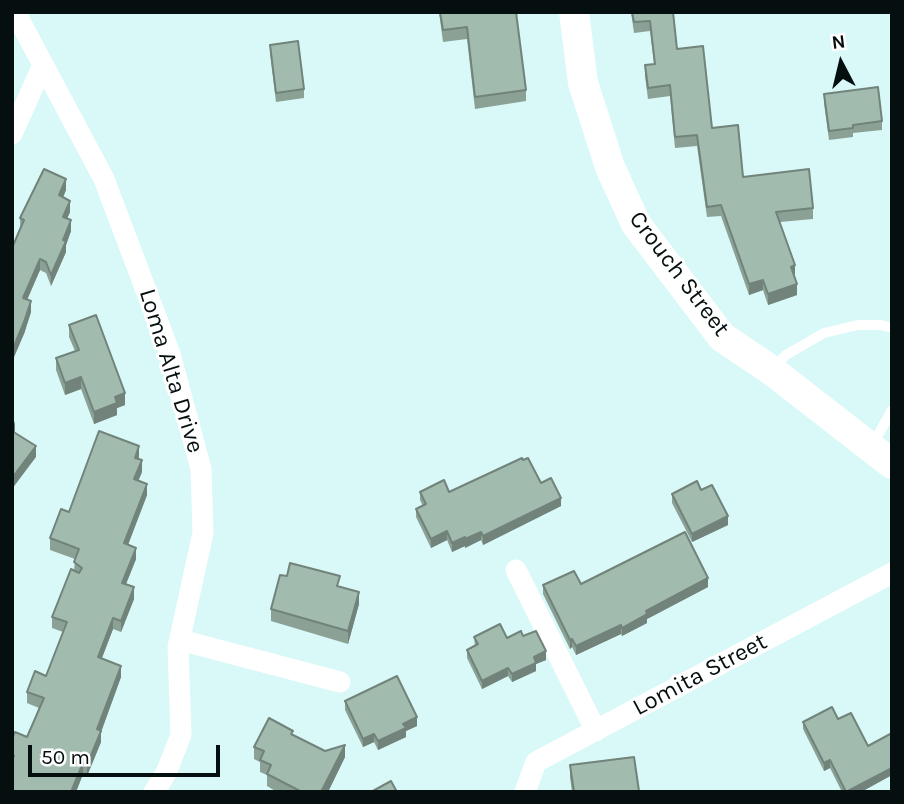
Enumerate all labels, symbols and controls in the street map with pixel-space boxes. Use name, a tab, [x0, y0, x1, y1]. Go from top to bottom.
north arrow	[806, 28, 876, 98]
text: N	[830, 30, 847, 54]
street label: Crouch Street	[623, 206, 735, 342]
street label: Loma Alta Drive	[132, 285, 210, 457]
street label: Lomita Street	[628, 628, 772, 722]
scale bar	[32, 730, 224, 774]
text: 50 m	[41, 745, 90, 769]

